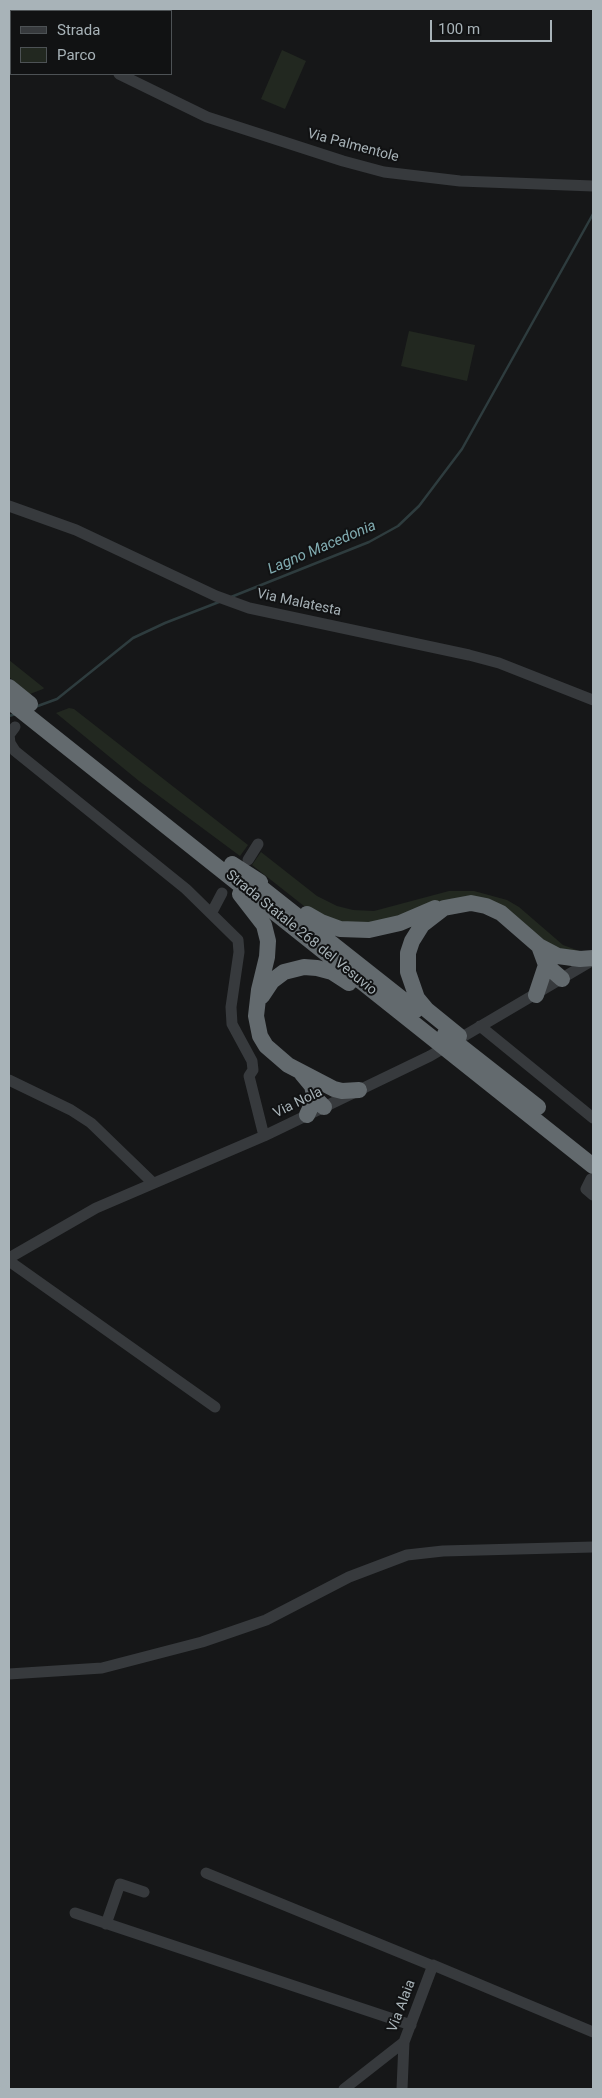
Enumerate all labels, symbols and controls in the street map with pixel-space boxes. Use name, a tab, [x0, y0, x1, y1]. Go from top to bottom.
legend	[10, 10, 172, 75]
scale bar	[432, 10, 554, 42]
text: 100 m	[438, 20, 480, 38]
text: Strada	[57, 21, 100, 39]
text: Parco	[57, 46, 96, 64]
street label: Via Palmentole	[305, 126, 401, 166]
water label: Lagno Macedonia	[265, 517, 379, 579]
street label: Via Malatesta	[255, 586, 343, 620]
street label: Strada Statale 268 del Vesuvio	[222, 867, 380, 999]
street label: Via Nola	[271, 1084, 325, 1122]
street label: Via Alaia	[384, 1978, 420, 2034]

